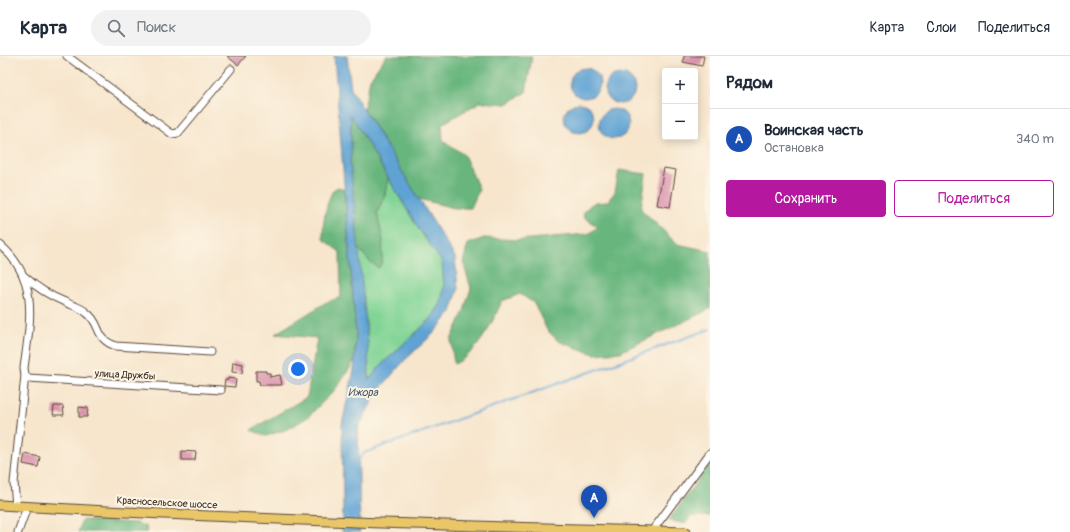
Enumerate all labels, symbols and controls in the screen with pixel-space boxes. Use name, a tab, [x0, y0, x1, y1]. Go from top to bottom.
search box	[91, 10, 371, 46]
text: Карта	[20, 16, 67, 40]
icon: search	[105, 17, 127, 39]
text: Поиск	[137, 18, 176, 37]
text: Карта	[870, 19, 904, 36]
text: Слои	[926, 19, 956, 36]
text: Поделиться	[978, 19, 1050, 36]
map controls	[662, 68, 698, 140]
button: +	[662, 68, 698, 104]
text: Рядом	[726, 72, 773, 93]
button: −	[662, 104, 698, 140]
text: Воинская часть	[764, 121, 864, 140]
text: A	[735, 131, 743, 147]
text: 340 m	[1016, 131, 1054, 147]
text: Остановка	[764, 140, 824, 156]
button: Сохранить	[726, 180, 886, 217]
button: Поделиться	[894, 180, 1054, 217]
your location	[288, 359, 308, 379]
street label: улица Дружбы	[93, 367, 156, 383]
water label: Ижора	[348, 386, 379, 399]
pin: A	[581, 485, 607, 518]
street label: Красносельское шоссе	[116, 494, 218, 512]

